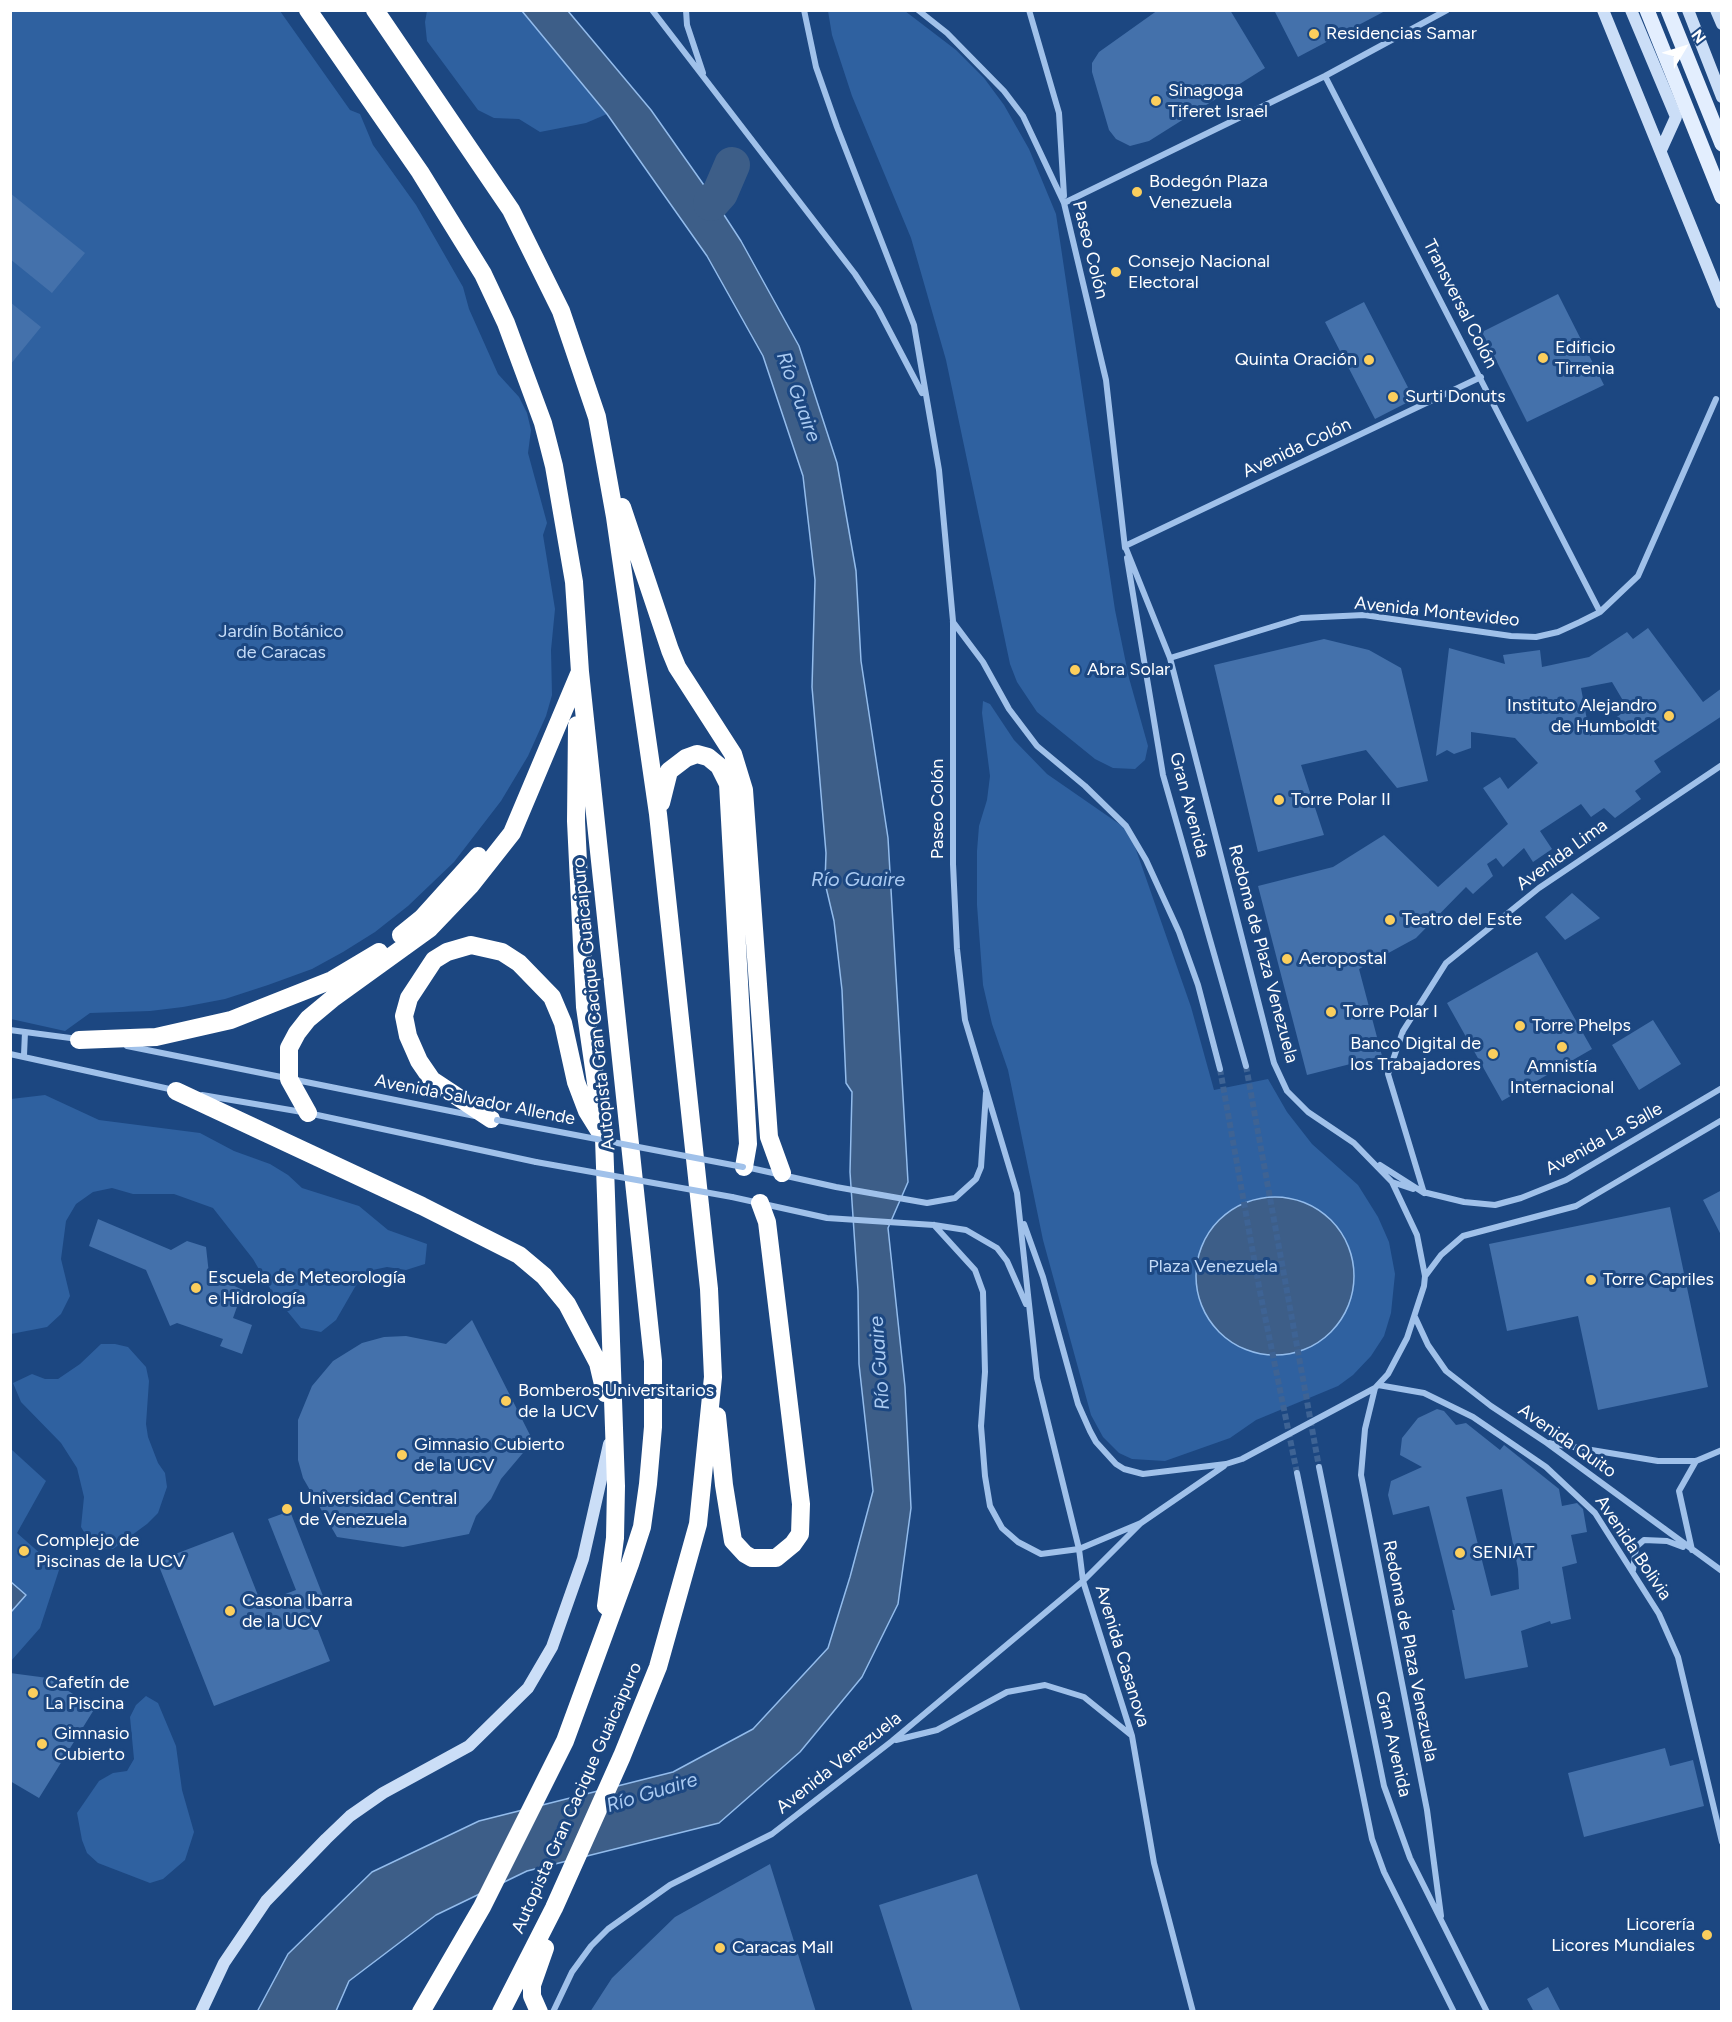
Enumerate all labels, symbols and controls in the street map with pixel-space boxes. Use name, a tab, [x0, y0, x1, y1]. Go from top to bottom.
north arrow	[1654, 18, 1714, 78]
place label: Residencias Samar	[1326, 23, 1477, 45]
text: N	[1687, 26, 1710, 47]
marker: Residencias Samar	[1307, 27, 1321, 41]
place label: Sinagoga Tiferet Israel	[1168, 80, 1268, 122]
marker: Sinagoga Tiferet Israel	[1149, 94, 1163, 108]
place label: Bodegón Plaza Venezuela	[1149, 171, 1268, 213]
marker: Bodegón Plaza Venezuela	[1130, 185, 1144, 199]
street label: Paseo Colón	[1067, 199, 1113, 301]
street label: Transversal Colón	[1418, 236, 1502, 372]
place label: Consejo Nacional Electoral	[1128, 251, 1270, 294]
marker: Consejo Nacional Electoral	[1109, 265, 1123, 279]
place label: Edificio Tirrenia	[1555, 337, 1616, 380]
water label: Río Guaire	[771, 349, 825, 445]
place label: Quinta Oración	[1235, 349, 1357, 371]
marker: Edificio Tirrenia	[1536, 351, 1550, 365]
marker: Quinta Oración	[1362, 353, 1376, 367]
place label: Surti Donuts	[1405, 386, 1506, 408]
marker: Surti Donuts	[1386, 390, 1400, 404]
street label: Avenida Colón	[1239, 413, 1355, 483]
street label: Avenida Montevideo	[1353, 593, 1521, 631]
park label: Jardín Botánico de Caracas	[218, 621, 344, 664]
place label: Abra Solar	[1087, 659, 1170, 681]
marker: Abra Solar	[1068, 663, 1082, 677]
place label: Instituto Alejandro de Humboldt	[1507, 695, 1657, 738]
marker: Instituto Alejandro de Humboldt	[1662, 709, 1676, 723]
street label: Gran Avenida	[1165, 750, 1213, 860]
street label: Paseo Colón	[927, 759, 949, 859]
place label: Torre Polar II	[1291, 789, 1391, 811]
marker: Torre Polar II	[1272, 793, 1286, 807]
street label: Avenida Lima	[1512, 815, 1612, 895]
street label: Redoma de Plaza Venezuela	[1223, 842, 1303, 1066]
street label: Autopista Gran Cacique Guaicaipuro	[568, 856, 620, 1152]
water label: Río Guaire	[811, 868, 905, 892]
place label: Teatro del Este	[1402, 909, 1522, 931]
marker: Teatro del Este	[1383, 913, 1397, 927]
place label: Aeropostal	[1299, 948, 1387, 970]
marker: Aeropostal	[1280, 952, 1294, 966]
place label: Torre Polar I	[1343, 1001, 1438, 1023]
marker: Torre Polar I	[1324, 1005, 1338, 1019]
place label: Torre Phelps	[1532, 1015, 1631, 1037]
marker: Torre Phelps	[1513, 1019, 1527, 1033]
place label: Banco Digital de los Trabajadores	[1350, 1033, 1481, 1076]
marker: Amnistía Internacional	[1555, 1040, 1569, 1054]
marker: Banco Digital de los Trabajadores	[1486, 1047, 1500, 1061]
place label: Amnistía Internacional	[1510, 1056, 1614, 1098]
street label: Avenida Salvador Allende	[373, 1070, 577, 1130]
street label: Avenida La Salle	[1542, 1098, 1666, 1180]
park label: Plaza Venezuela	[1148, 1256, 1278, 1278]
place label: Escuela de Meteorología e Hidrología	[208, 1267, 406, 1310]
place label: Torre Capriles	[1603, 1269, 1714, 1291]
marker: Torre Capriles	[1584, 1273, 1598, 1287]
marker: Escuela de Meteorología e Hidrología	[189, 1281, 203, 1295]
water label: Río Guaire	[865, 1315, 895, 1411]
place label: Bomberos Universitarios de la UCV	[518, 1380, 714, 1422]
marker: Bomberos Universitarios de la UCV	[499, 1394, 513, 1408]
street label: Avenida Quito	[1514, 1399, 1620, 1483]
place label: Gimnasio Cubierto de la UCV	[414, 1434, 565, 1476]
marker: Gimnasio Cubierto de la UCV	[395, 1448, 409, 1462]
place label: Universidad Central de Venezuela	[299, 1488, 457, 1530]
street label: Avenida Bolivia	[1590, 1492, 1676, 1604]
marker: Universidad Central de Venezuela	[280, 1502, 294, 1516]
place label: Complejo de Piscinas de la UCV	[36, 1530, 186, 1572]
street label: Redoma de Plaza Venezuela	[1378, 1538, 1442, 1764]
place label: SENIAT	[1472, 1542, 1534, 1564]
marker: Complejo de Piscinas de la UCV	[17, 1544, 31, 1558]
marker: SENIAT	[1453, 1546, 1467, 1560]
street label: Avenida Casanova	[1090, 1582, 1154, 1730]
place label: Casona Ibarra de la UCV	[242, 1590, 353, 1632]
marker: Casona Ibarra de la UCV	[223, 1604, 237, 1618]
street label: Autopista Gran Cacique Guaicaipuro	[507, 1659, 647, 1937]
place label: Cafetín de La Piscina	[45, 1672, 129, 1714]
marker: Cafetín de La Piscina	[26, 1686, 40, 1700]
street label: Gran Avenida	[1370, 1689, 1416, 1799]
street label: Avenida Venezuela	[772, 1707, 906, 1819]
place label: Gimnasio Cubierto	[54, 1723, 129, 1766]
marker: Gimnasio Cubierto	[35, 1737, 49, 1751]
water label: Río Guaire	[603, 1768, 701, 1818]
place label: Licorería Licores Mundiales	[1551, 1914, 1695, 1956]
marker: Licorería Licores Mundiales	[1700, 1928, 1714, 1942]
place label: Caracas Mall	[732, 1937, 834, 1959]
marker: Caracas Mall	[713, 1941, 727, 1955]

